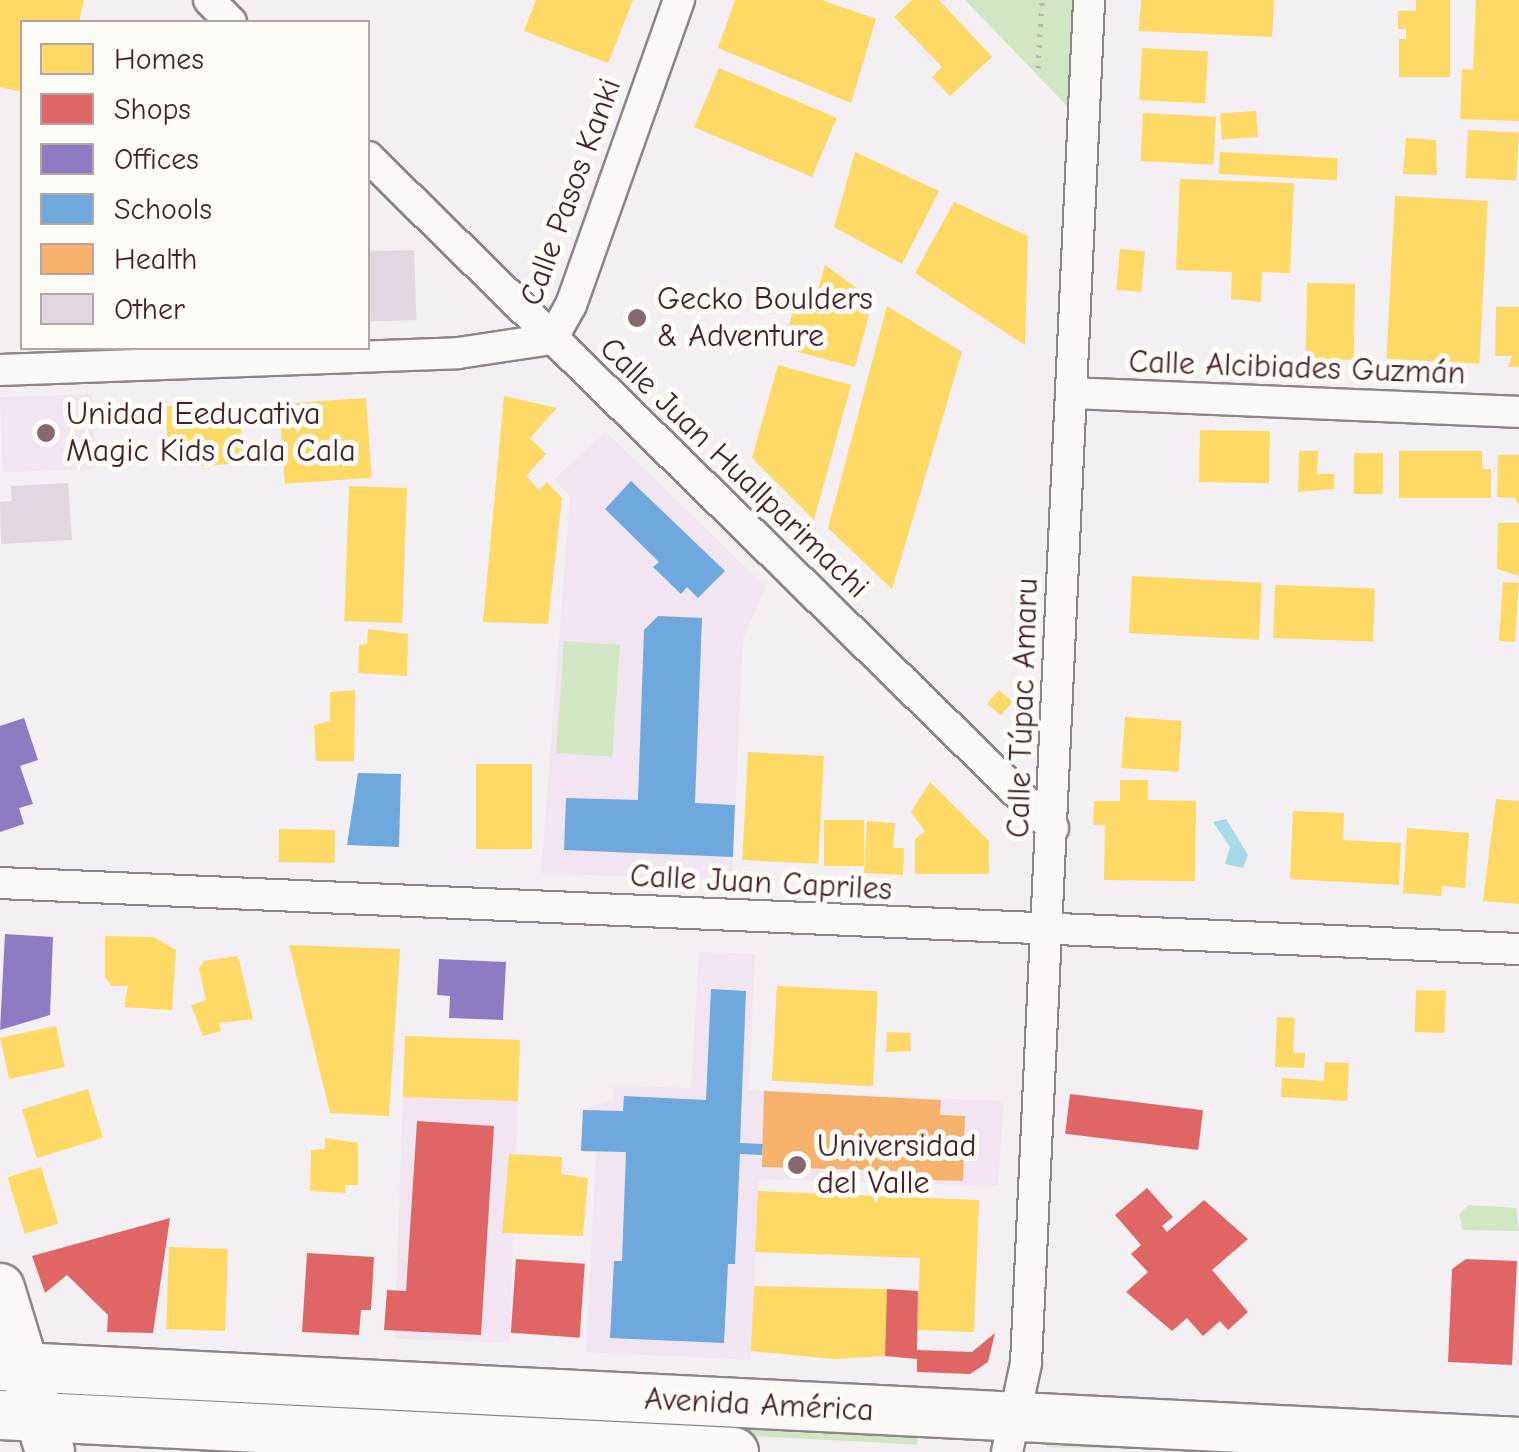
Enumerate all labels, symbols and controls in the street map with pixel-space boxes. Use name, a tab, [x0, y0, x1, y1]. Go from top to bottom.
legend	[20, 20, 370, 350]
text: Homes	[114, 42, 204, 77]
street label: Calle Pasos Kanki	[512, 73, 630, 311]
text: Shops	[114, 92, 191, 127]
text: Offices	[114, 142, 199, 177]
text: Schools	[114, 192, 212, 227]
text: Health	[114, 242, 197, 277]
place label: Gecko Boulders & Adventure	[657, 281, 873, 356]
text: Other	[114, 292, 185, 327]
marker: Gecko Boulders & Adventure	[626, 307, 648, 329]
street label: Calle Juan Huallparimachi	[592, 329, 876, 607]
street label: Calle Alcibiades Guzmán	[1128, 343, 1466, 393]
place label: Unidad Eeducativa Magic Kids Cala Cala	[66, 396, 356, 471]
marker: Unidad Eeducativa Magic Kids Cala Cala	[35, 422, 57, 444]
street label: Calle Túpac Amaru	[999, 577, 1047, 839]
street label: Calle Juan Capriles	[629, 857, 893, 909]
place label: Universidad del Valle	[817, 1128, 977, 1203]
marker: Universidad del Valle	[786, 1154, 808, 1176]
street label: Avenida América	[643, 1380, 875, 1430]

